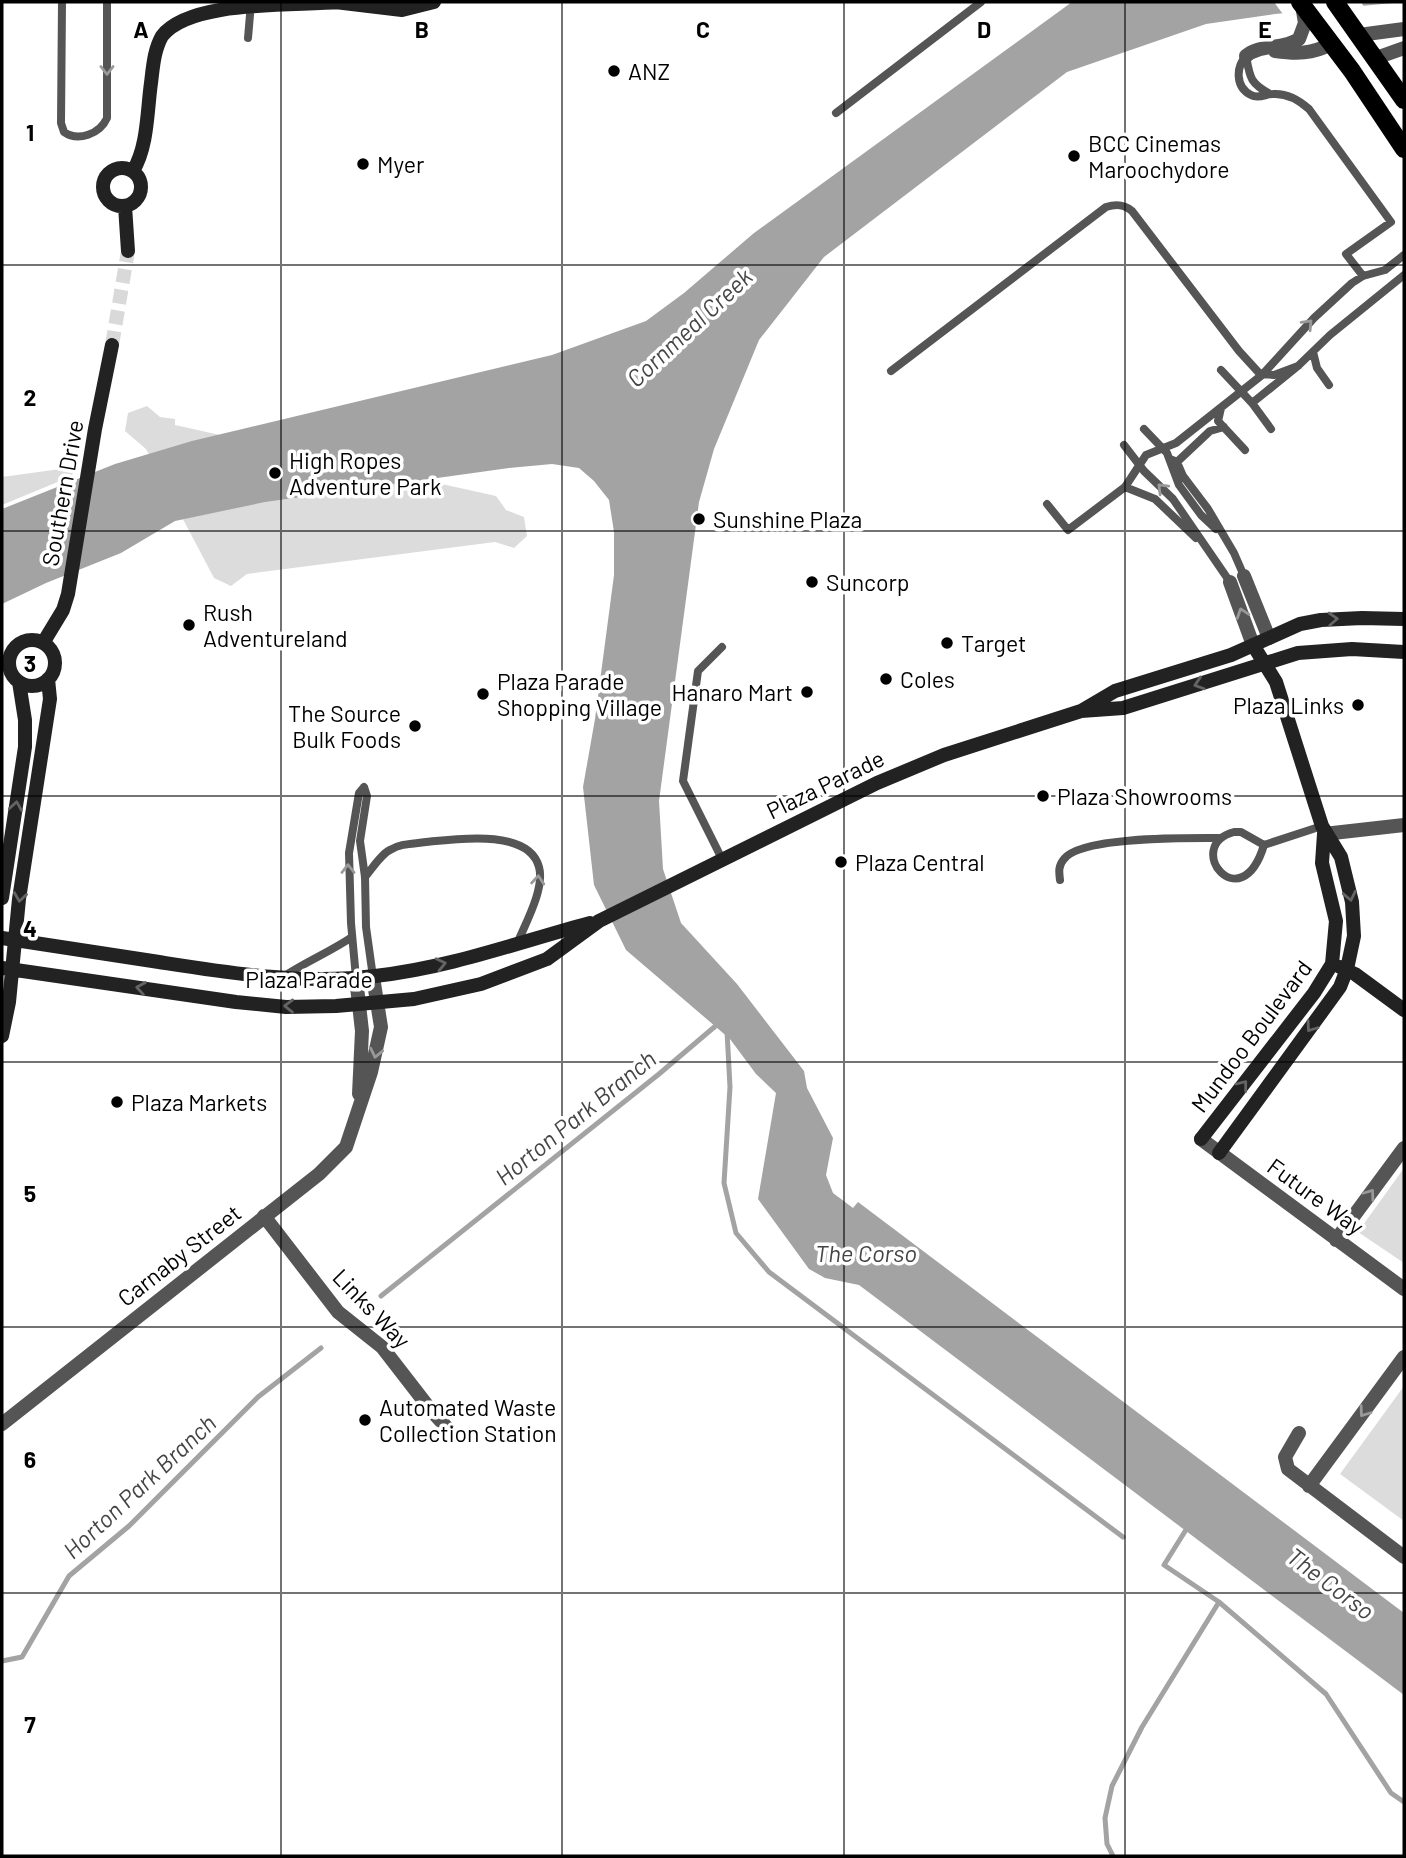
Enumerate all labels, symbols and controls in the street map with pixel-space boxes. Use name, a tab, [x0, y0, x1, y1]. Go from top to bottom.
text: A	[133, 15, 149, 43]
text: B	[415, 15, 429, 43]
text: C	[696, 15, 710, 43]
text: D	[977, 15, 991, 43]
text: E	[1258, 15, 1272, 43]
place label: ANZ	[628, 57, 670, 85]
marker: ANZ	[606, 63, 622, 79]
one-way arrow	[99, 65, 115, 76]
text: 1	[26, 118, 34, 146]
place label: BCC Cinemas Maroochydore	[1088, 129, 1230, 183]
marker: BCC Cinemas Maroochydore	[1066, 148, 1082, 164]
place label: Myer	[377, 150, 425, 178]
marker: Myer	[355, 156, 371, 172]
water label: Cornmeal Creek	[620, 261, 758, 393]
one-way arrow	[1299, 320, 1312, 333]
text: 2	[24, 383, 36, 411]
street label: Southern Drive	[35, 418, 89, 568]
place label: High Ropes Adventure Park	[289, 446, 441, 500]
marker: High Ropes Adventure Park	[267, 465, 283, 481]
one-way arrow	[1157, 483, 1170, 496]
place label: Sunshine Plaza	[713, 505, 862, 533]
marker: Sunshine Plaza	[691, 511, 707, 527]
place label: Suncorp	[826, 568, 910, 596]
marker: Suncorp	[804, 574, 820, 590]
place label: Rush Adventureland	[203, 598, 347, 652]
one-way arrow	[1236, 608, 1250, 620]
one-way arrow	[1328, 612, 1339, 627]
marker: Rush Adventureland	[181, 617, 197, 633]
place label: Target	[961, 629, 1026, 657]
marker: Target	[939, 635, 955, 651]
text: 3	[24, 649, 36, 677]
place label: Coles	[900, 665, 955, 693]
place label: Plaza Parade Shopping Village	[497, 667, 662, 721]
marker: Coles	[878, 671, 894, 687]
one-way arrow	[1193, 676, 1206, 690]
place label: Hanaro Mart	[671, 678, 793, 706]
marker: Hanaro Mart	[799, 684, 815, 700]
marker: Plaza Parade Shopping Village	[475, 686, 491, 702]
place label: Plaza Links	[1233, 691, 1344, 719]
marker: Plaza Links	[1350, 697, 1366, 713]
place label: The Source Bulk Foods	[288, 699, 401, 753]
marker: The Source Bulk Foods	[407, 718, 423, 734]
street label: Plaza Parade	[762, 743, 888, 825]
place label: Plaza Showrooms	[1057, 782, 1232, 810]
marker: Plaza Showrooms	[1035, 788, 1051, 804]
one-way arrow	[8, 800, 23, 812]
place label: Plaza Central	[855, 848, 985, 876]
marker: Plaza Central	[833, 854, 849, 870]
one-way arrow	[340, 863, 356, 874]
one-way arrow	[530, 874, 545, 885]
one-way arrow	[1342, 890, 1356, 902]
one-way arrow	[13, 891, 28, 903]
text: 4	[23, 914, 37, 942]
street label: Mundoo Boulevard	[1185, 954, 1317, 1118]
one-way arrow	[435, 958, 447, 973]
street label: Plaza Parade	[245, 965, 373, 993]
one-way arrow	[135, 981, 147, 996]
one-way arrow	[284, 998, 294, 1014]
one-way arrow	[1306, 1019, 1319, 1032]
water label: Horton Park Branch	[489, 1043, 661, 1191]
one-way arrow	[369, 1047, 384, 1059]
one-way arrow	[1234, 1081, 1247, 1093]
place label: Plaza Markets	[131, 1088, 267, 1116]
marker: Plaza Markets	[109, 1094, 125, 1110]
street label: Future Way	[1262, 1152, 1370, 1241]
text: 5	[24, 1179, 36, 1207]
one-way arrow	[1362, 1189, 1374, 1202]
street label: Carnaby Street	[112, 1198, 246, 1312]
water label: The Corso	[815, 1238, 917, 1267]
street label: Links Way	[327, 1262, 417, 1354]
place label: Automated Waste Collection Station	[379, 1393, 557, 1447]
one-way arrow	[1359, 1404, 1372, 1417]
water label: Horton Park Branch	[57, 1408, 221, 1564]
marker: Automated Waste Collection Station	[357, 1412, 373, 1428]
text: 6	[24, 1445, 36, 1473]
water label: The Corso	[1282, 1541, 1380, 1625]
text: 7	[24, 1710, 36, 1738]

